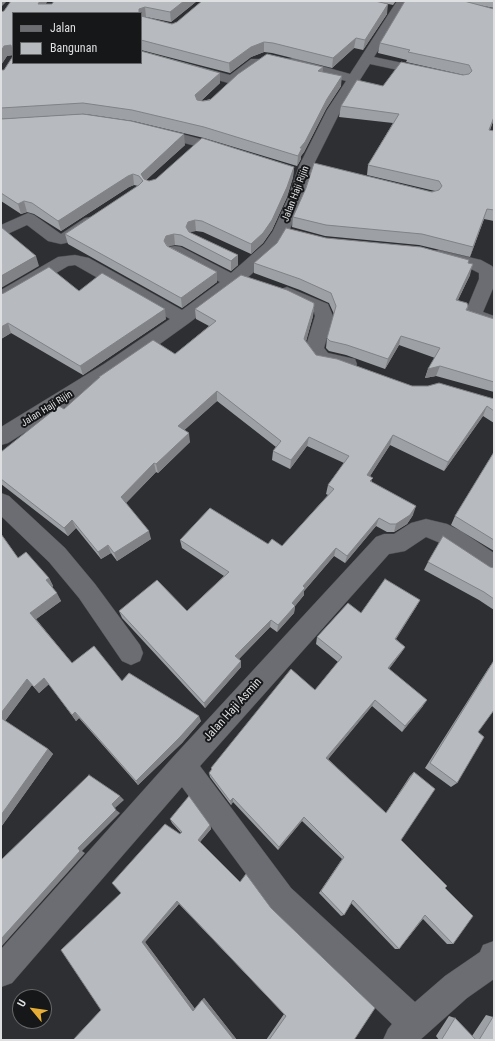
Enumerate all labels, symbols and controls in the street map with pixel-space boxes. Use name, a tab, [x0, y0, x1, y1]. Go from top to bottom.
legend	[12, 12, 142, 64]
text: Jalan	[50, 21, 76, 35]
text: Bangunan	[50, 41, 97, 55]
street label: Jalan Haji Rijin	[280, 164, 312, 224]
street label: Jalan Haji Rijin	[19, 388, 75, 430]
street label: Jalan Haji Asmin	[201, 675, 265, 745]
north arrow	[12, 989, 52, 1029]
text: U	[15, 998, 29, 1009]

